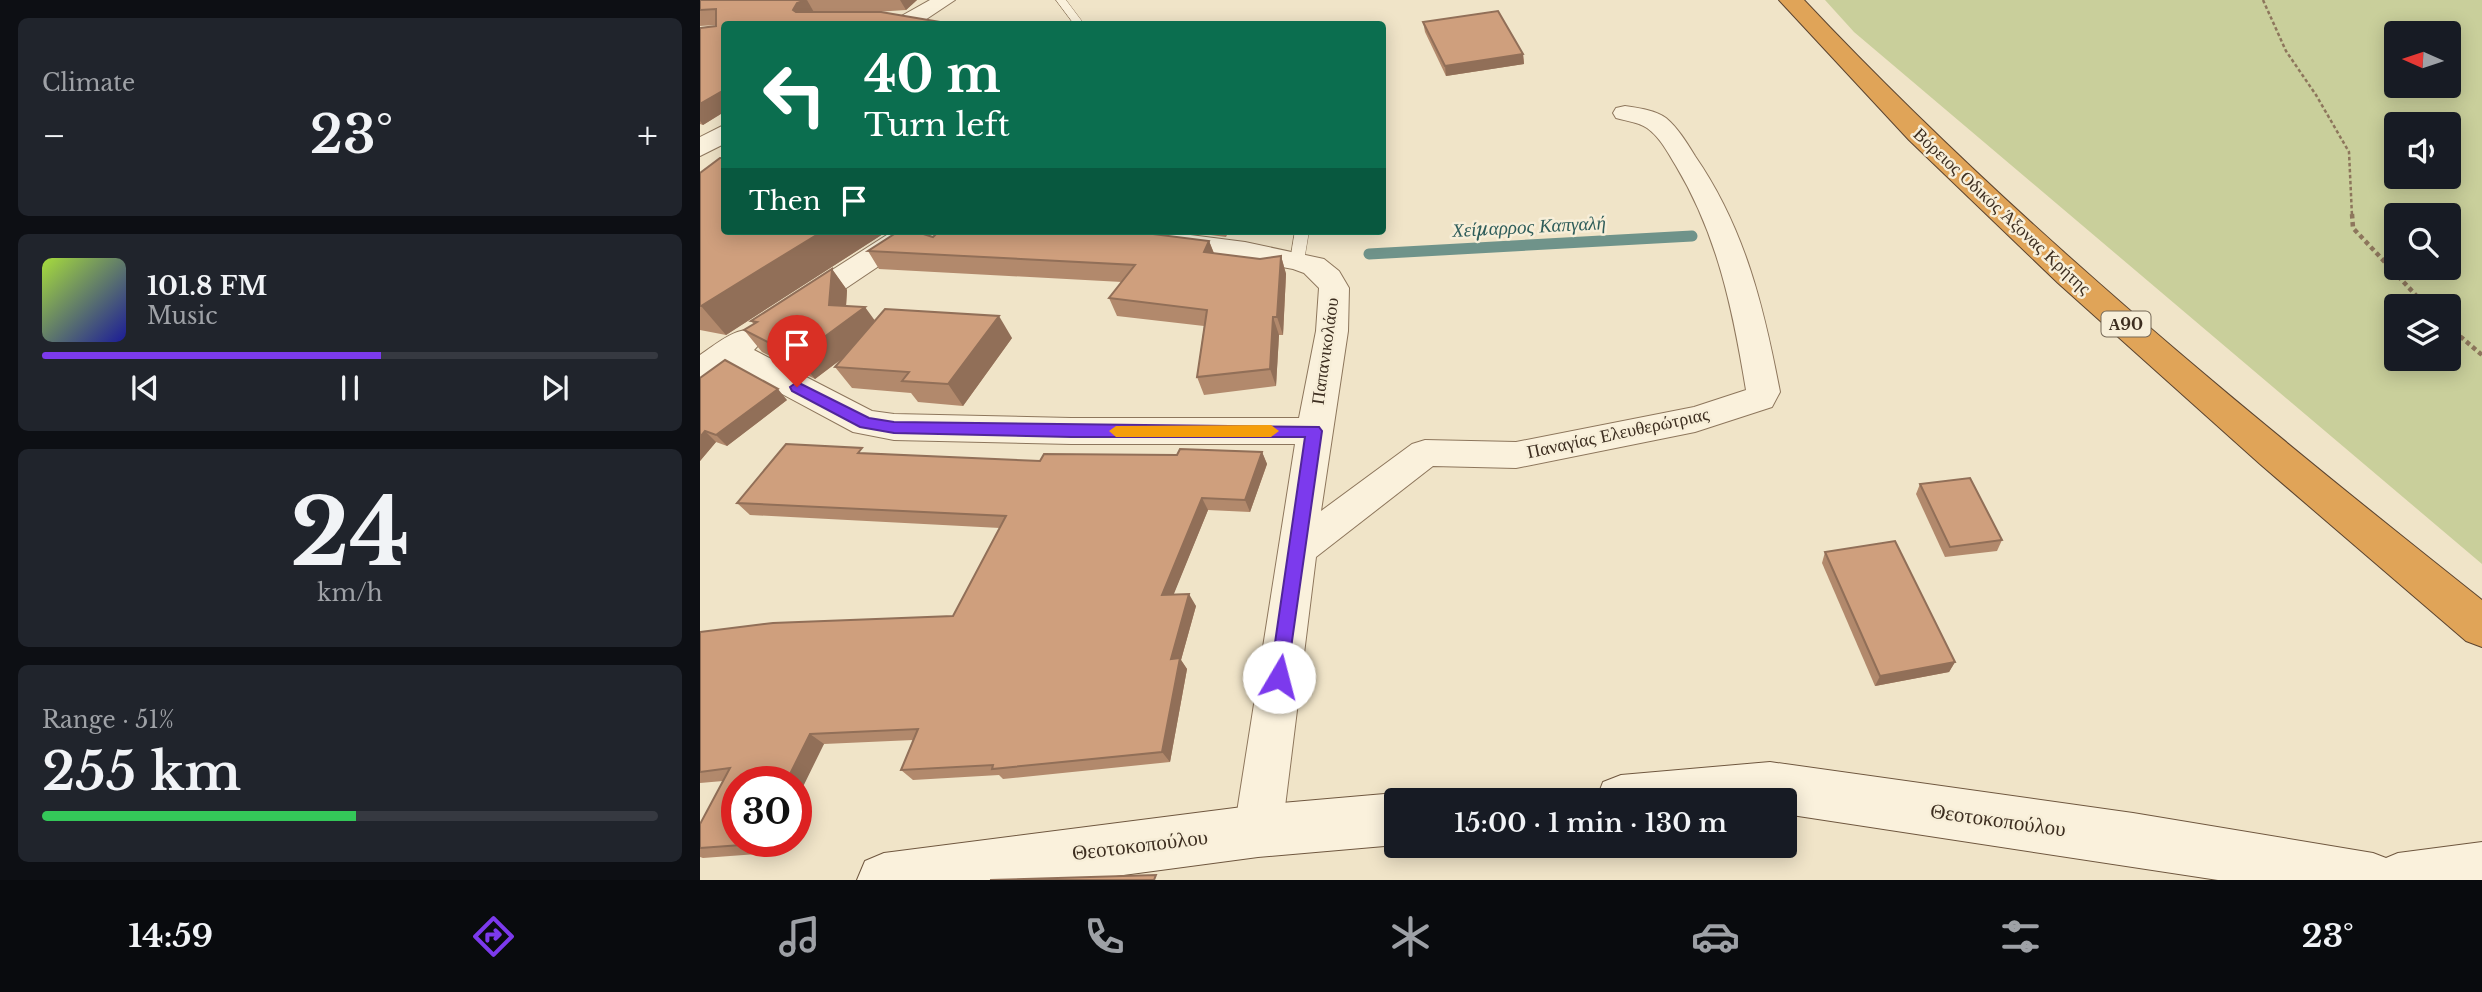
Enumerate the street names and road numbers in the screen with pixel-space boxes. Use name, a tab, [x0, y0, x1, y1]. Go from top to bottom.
street label: Βόρειος Οδικός Άξονας Κρήτης	[1909, 123, 2095, 299]
street label: Παπανικολάου	[1307, 296, 1343, 406]
road number: Α90	[2102, 312, 2150, 336]
street label: Παναγίας Ελευθερώτριας	[1525, 403, 1711, 463]
street label: Θεοτοκοπούλου	[1929, 798, 2067, 842]
street label: Θεοτοκοπούλου	[1071, 824, 1209, 866]

